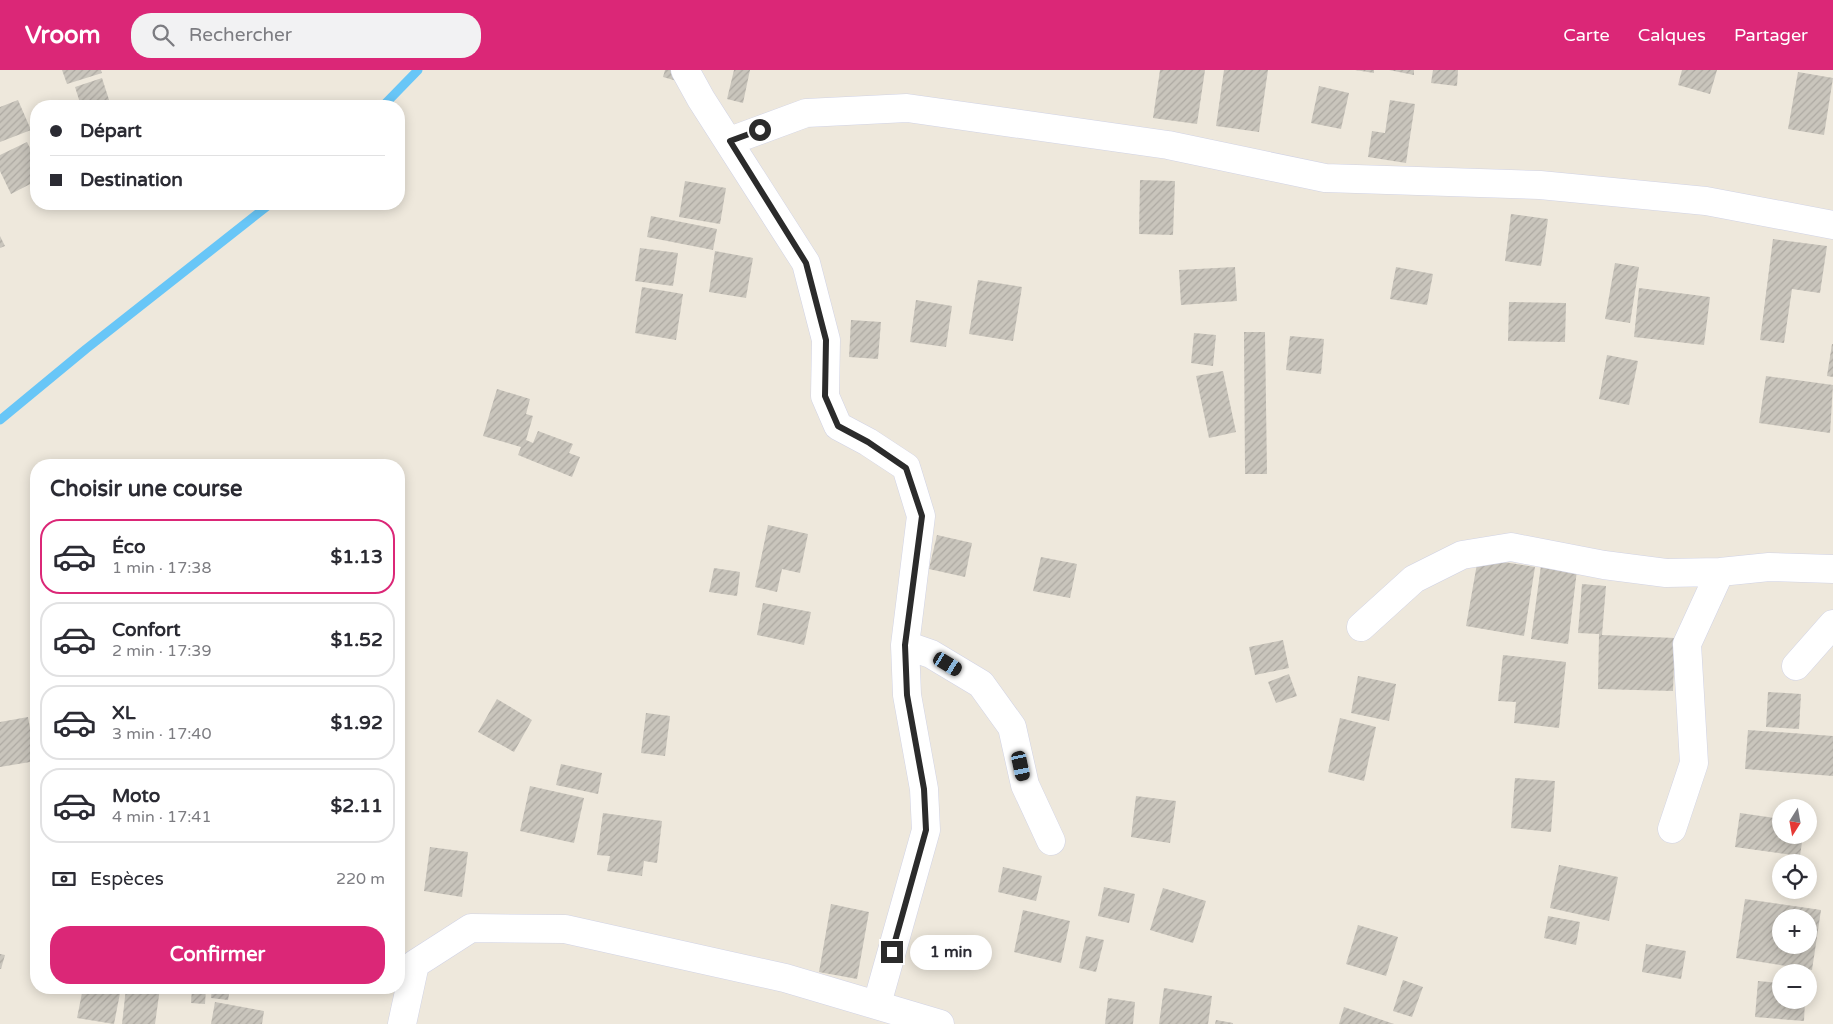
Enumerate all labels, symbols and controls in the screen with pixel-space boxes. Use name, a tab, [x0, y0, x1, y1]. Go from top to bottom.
search box	[131, 13, 481, 58]
text: Vroom	[25, 21, 101, 50]
icon: search	[149, 21, 177, 49]
text: Rechercher	[189, 24, 292, 46]
text: Carte	[1563, 24, 1610, 46]
text: Calques	[1638, 24, 1706, 46]
text: Partager	[1734, 24, 1808, 46]
route start	[749, 119, 771, 141]
text: Départ	[80, 120, 142, 142]
text: Destination	[80, 169, 183, 191]
text: Choisir une course	[50, 476, 243, 502]
icon: car	[52, 534, 97, 579]
text: Éco	[112, 536, 145, 558]
text: $1.13	[331, 546, 383, 568]
text: 1 min · 17:38	[112, 558, 211, 578]
icon: car	[52, 617, 97, 662]
text: Confort	[112, 619, 181, 641]
text: $1.52	[331, 629, 383, 651]
text: 2 min · 17:39	[112, 641, 211, 661]
car	[931, 650, 964, 678]
icon: car	[52, 700, 97, 745]
text: XL	[112, 702, 136, 724]
text: $1.92	[331, 712, 383, 734]
text: 3 min · 17:40	[112, 724, 211, 744]
car	[1010, 750, 1031, 782]
icon: car	[52, 783, 97, 828]
text: Moto	[112, 785, 160, 807]
text: $2.11	[331, 795, 383, 817]
north arrow	[1772, 799, 1818, 844]
map controls	[1772, 799, 1817, 1009]
text: 4 min · 17:41	[112, 807, 211, 827]
button: locate	[1772, 854, 1817, 899]
icon: cash	[50, 865, 78, 893]
text: Espèces	[90, 868, 164, 890]
text: 220 m	[336, 869, 385, 889]
button: +	[1772, 909, 1817, 954]
button: Confirmer	[50, 926, 385, 984]
callout: 1 min	[910, 934, 992, 970]
route end	[881, 941, 903, 963]
text: 1 min	[930, 942, 972, 962]
button: −	[1772, 964, 1817, 1009]

